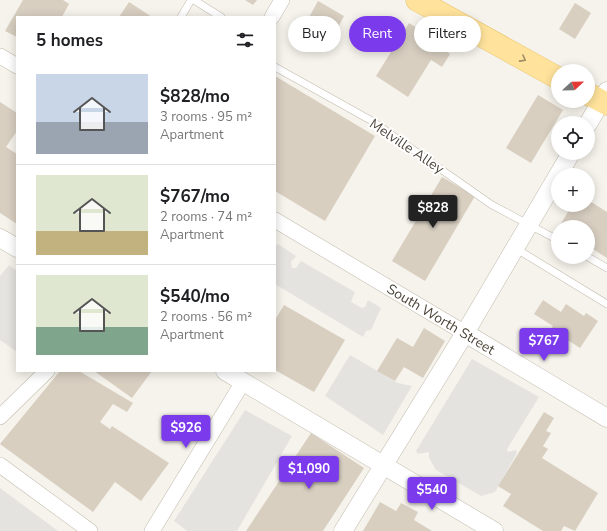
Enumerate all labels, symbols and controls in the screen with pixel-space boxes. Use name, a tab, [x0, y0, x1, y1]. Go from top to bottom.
chip: Buy	[288, 16, 341, 52]
chip: Rent	[349, 16, 406, 52]
chip: Filters	[414, 16, 481, 52]
text: 5 homes	[36, 29, 103, 52]
icon: filters	[234, 29, 256, 51]
one-way arrow	[519, 54, 526, 62]
north arrow	[551, 64, 595, 108]
map controls	[551, 64, 595, 264]
text: $828/mo	[160, 85, 230, 108]
icon: home	[68, 90, 116, 138]
text: 3 rooms · 95 m²	[160, 108, 252, 126]
street label: Melville Alley	[366, 114, 448, 179]
button: locate	[551, 116, 595, 160]
text: Apartment	[160, 126, 223, 144]
button: +	[551, 168, 595, 212]
text: $767/mo	[160, 185, 230, 208]
icon: home	[68, 191, 116, 239]
pin: $828	[409, 195, 457, 229]
text: $828	[417, 199, 449, 217]
text: 2 rooms · 74 m²	[160, 208, 252, 226]
button: −	[551, 220, 595, 264]
text: Apartment	[160, 226, 223, 244]
street label: South Worth Street	[383, 280, 498, 359]
text: $540/mo	[160, 285, 230, 308]
icon: home	[68, 291, 116, 339]
text: 2 rooms · 56 m²	[160, 308, 252, 326]
text: Apartment	[160, 326, 223, 344]
pin: $767	[520, 328, 568, 362]
text: $767	[528, 332, 560, 350]
pin: $926	[162, 415, 210, 449]
text: $926	[170, 419, 202, 437]
pin: $1,090	[276, 456, 342, 490]
text: $1,090	[288, 460, 330, 478]
pin: $540	[408, 477, 456, 511]
text: $540	[416, 481, 448, 499]

